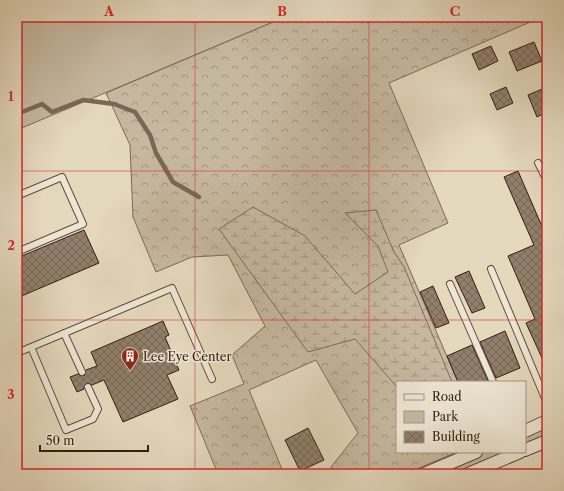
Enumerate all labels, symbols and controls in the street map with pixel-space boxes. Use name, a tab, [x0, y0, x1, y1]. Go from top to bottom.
text: A	[103, 3, 115, 19]
text: B	[277, 3, 287, 19]
text: C	[450, 3, 460, 19]
text: 1	[8, 88, 14, 104]
text: 2	[7, 237, 15, 253]
building icon: Lee Eye Center	[120, 346, 140, 371]
place label: Lee Eye Center	[143, 349, 232, 364]
legend	[396, 381, 526, 453]
text: 3	[7, 386, 15, 402]
text: Road	[432, 389, 462, 404]
text: Park	[432, 409, 459, 424]
scale bar	[40, 427, 148, 453]
text: Building	[432, 429, 480, 444]
text: 50 m	[46, 433, 75, 448]

